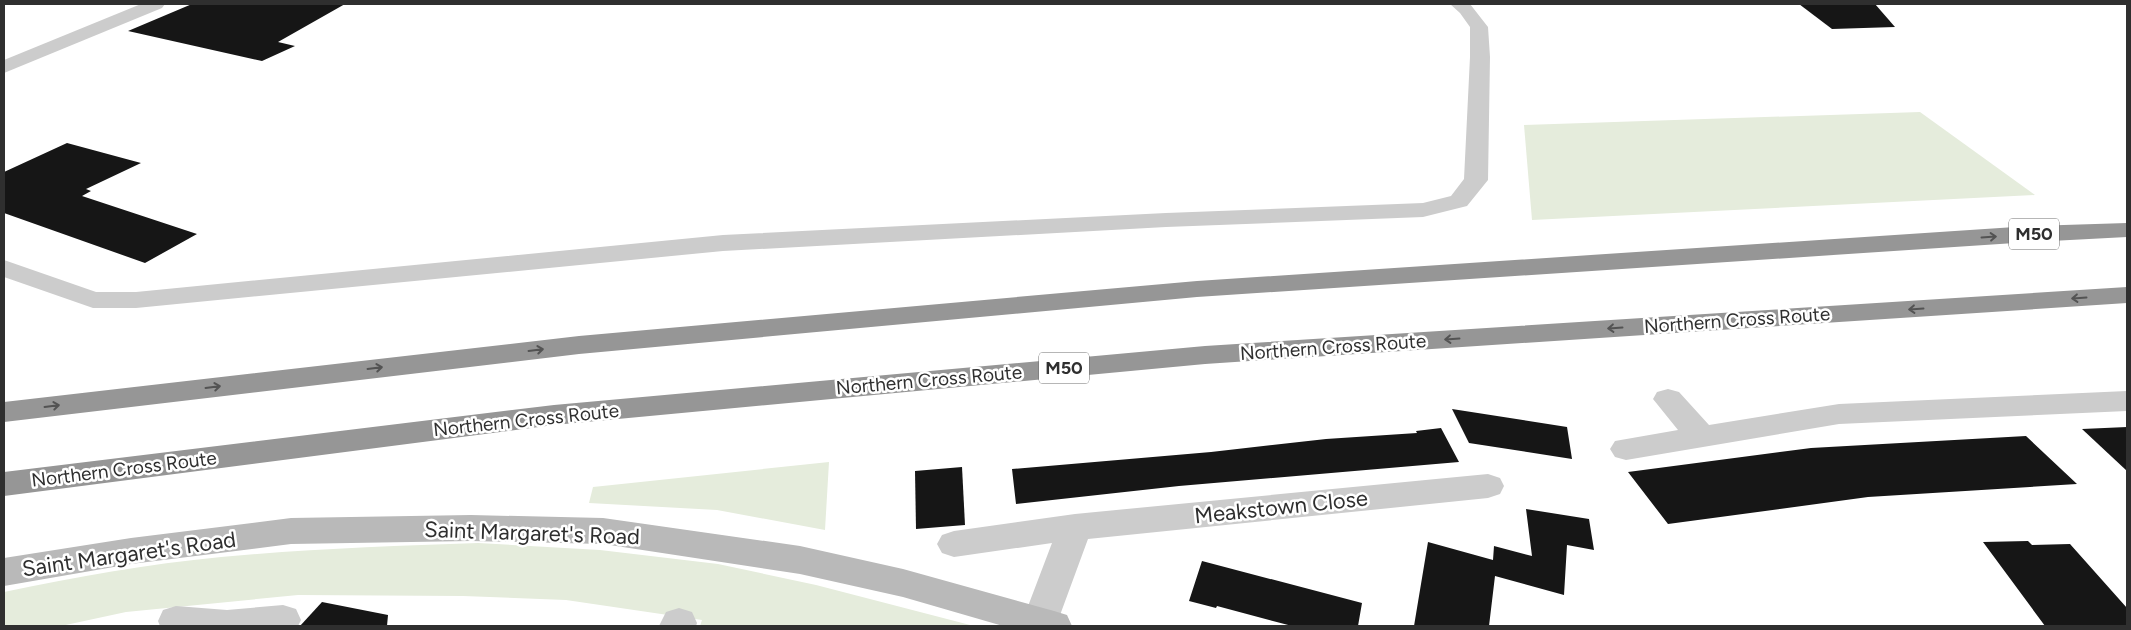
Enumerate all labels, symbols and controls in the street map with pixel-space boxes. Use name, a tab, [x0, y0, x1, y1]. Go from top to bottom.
road number: M50	[2009, 218, 2059, 250]
one-way arrow	[1981, 232, 1997, 242]
one-way arrow	[2071, 294, 2087, 303]
street label: Northern Cross Route	[1643, 302, 1831, 338]
one-way arrow	[1909, 304, 1925, 313]
one-way arrow	[1607, 324, 1623, 333]
street label: Northern Cross Route	[1239, 329, 1427, 365]
one-way arrow	[1445, 335, 1461, 344]
one-way arrow	[528, 345, 544, 355]
road number: M50	[1039, 352, 1089, 383]
street label: Northern Cross Route	[835, 360, 1023, 400]
one-way arrow	[367, 363, 383, 373]
one-way arrow	[205, 382, 221, 392]
street label: Northern Cross Route	[432, 399, 620, 441]
one-way arrow	[44, 401, 60, 411]
street label: Northern Cross Route	[30, 446, 218, 492]
street label: Meakstown Close	[1193, 484, 1369, 530]
street label: Saint Margaret's Road	[424, 516, 640, 550]
street label: Saint Margaret's Road	[20, 526, 238, 582]

